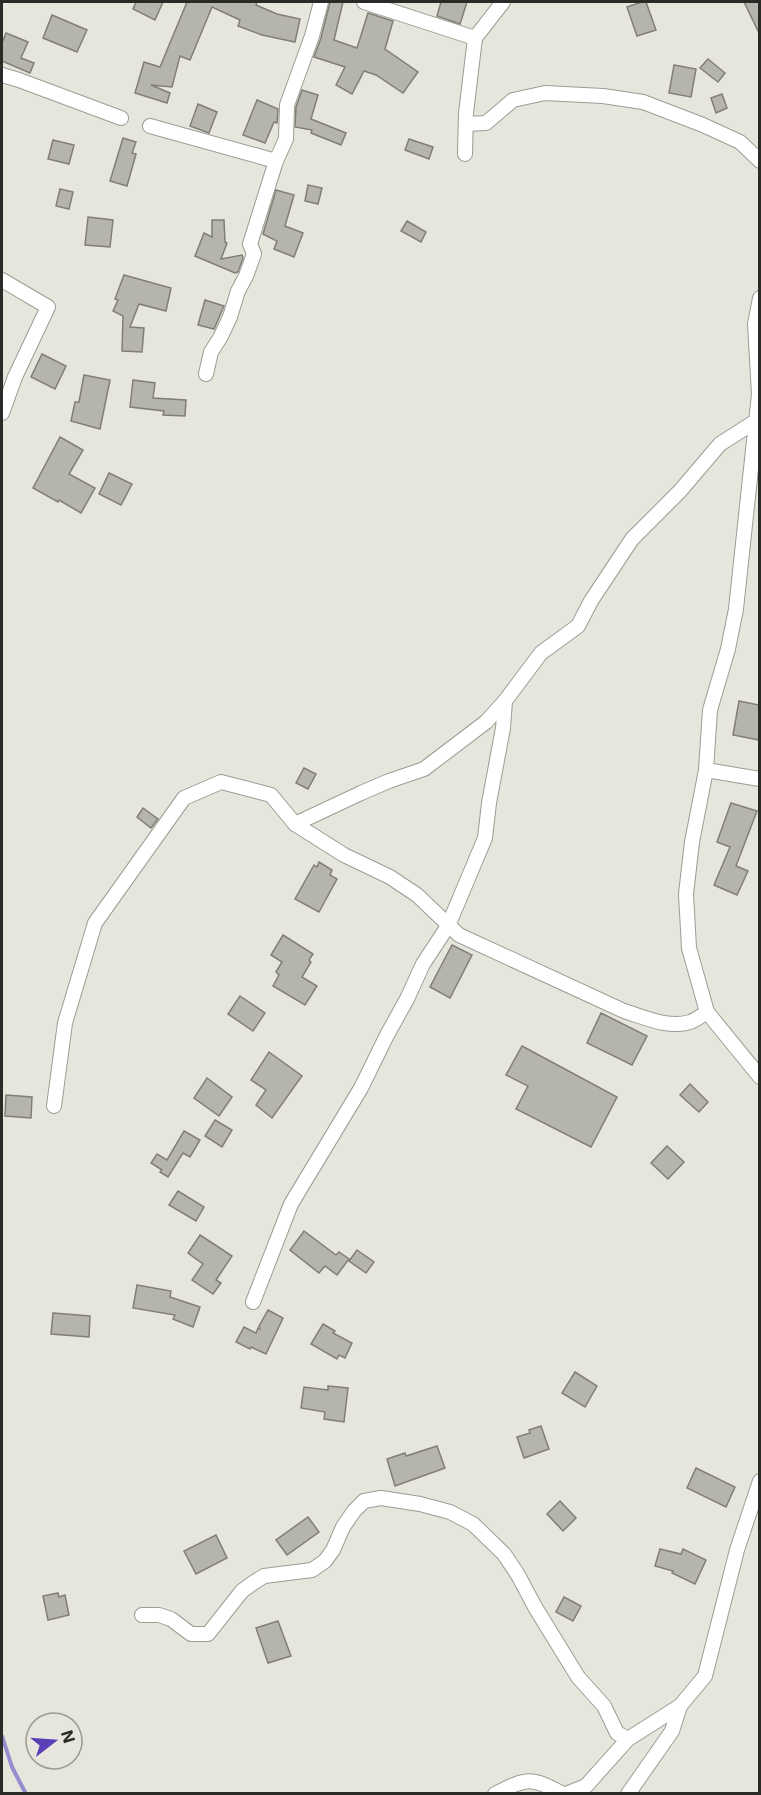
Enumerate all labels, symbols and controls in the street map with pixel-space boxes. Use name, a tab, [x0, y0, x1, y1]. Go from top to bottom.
north arrow	[24, 1711, 84, 1771]
text: N	[57, 1728, 80, 1745]

